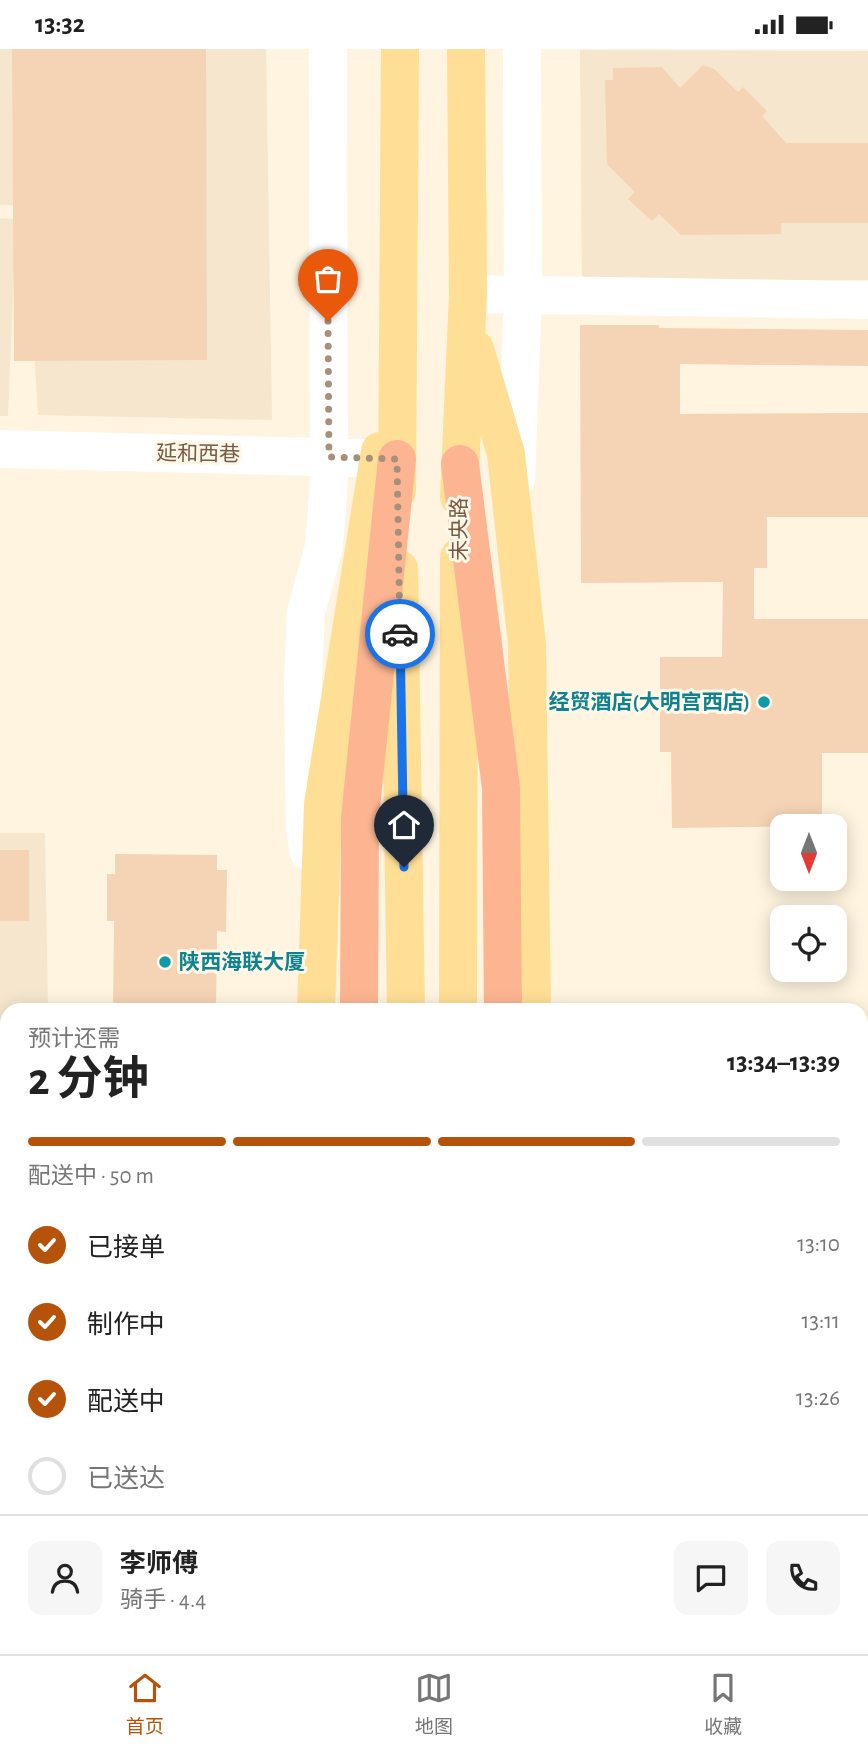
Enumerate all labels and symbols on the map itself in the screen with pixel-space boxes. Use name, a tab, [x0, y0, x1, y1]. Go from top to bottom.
pin	[298, 249, 358, 321]
street label: 延和西巷	[156, 442, 240, 465]
street label: 未央路	[448, 498, 470, 561]
courier	[365, 599, 435, 669]
place label: 经贸酒店(大明宫西店)	[549, 690, 750, 713]
marker: 经贸酒店(大明宫西店)	[756, 694, 772, 710]
pin	[374, 795, 434, 867]
north arrow	[770, 814, 847, 891]
place label: 陕西海联大厦	[179, 950, 305, 973]
marker: 陕西海联大厦	[157, 954, 173, 970]

